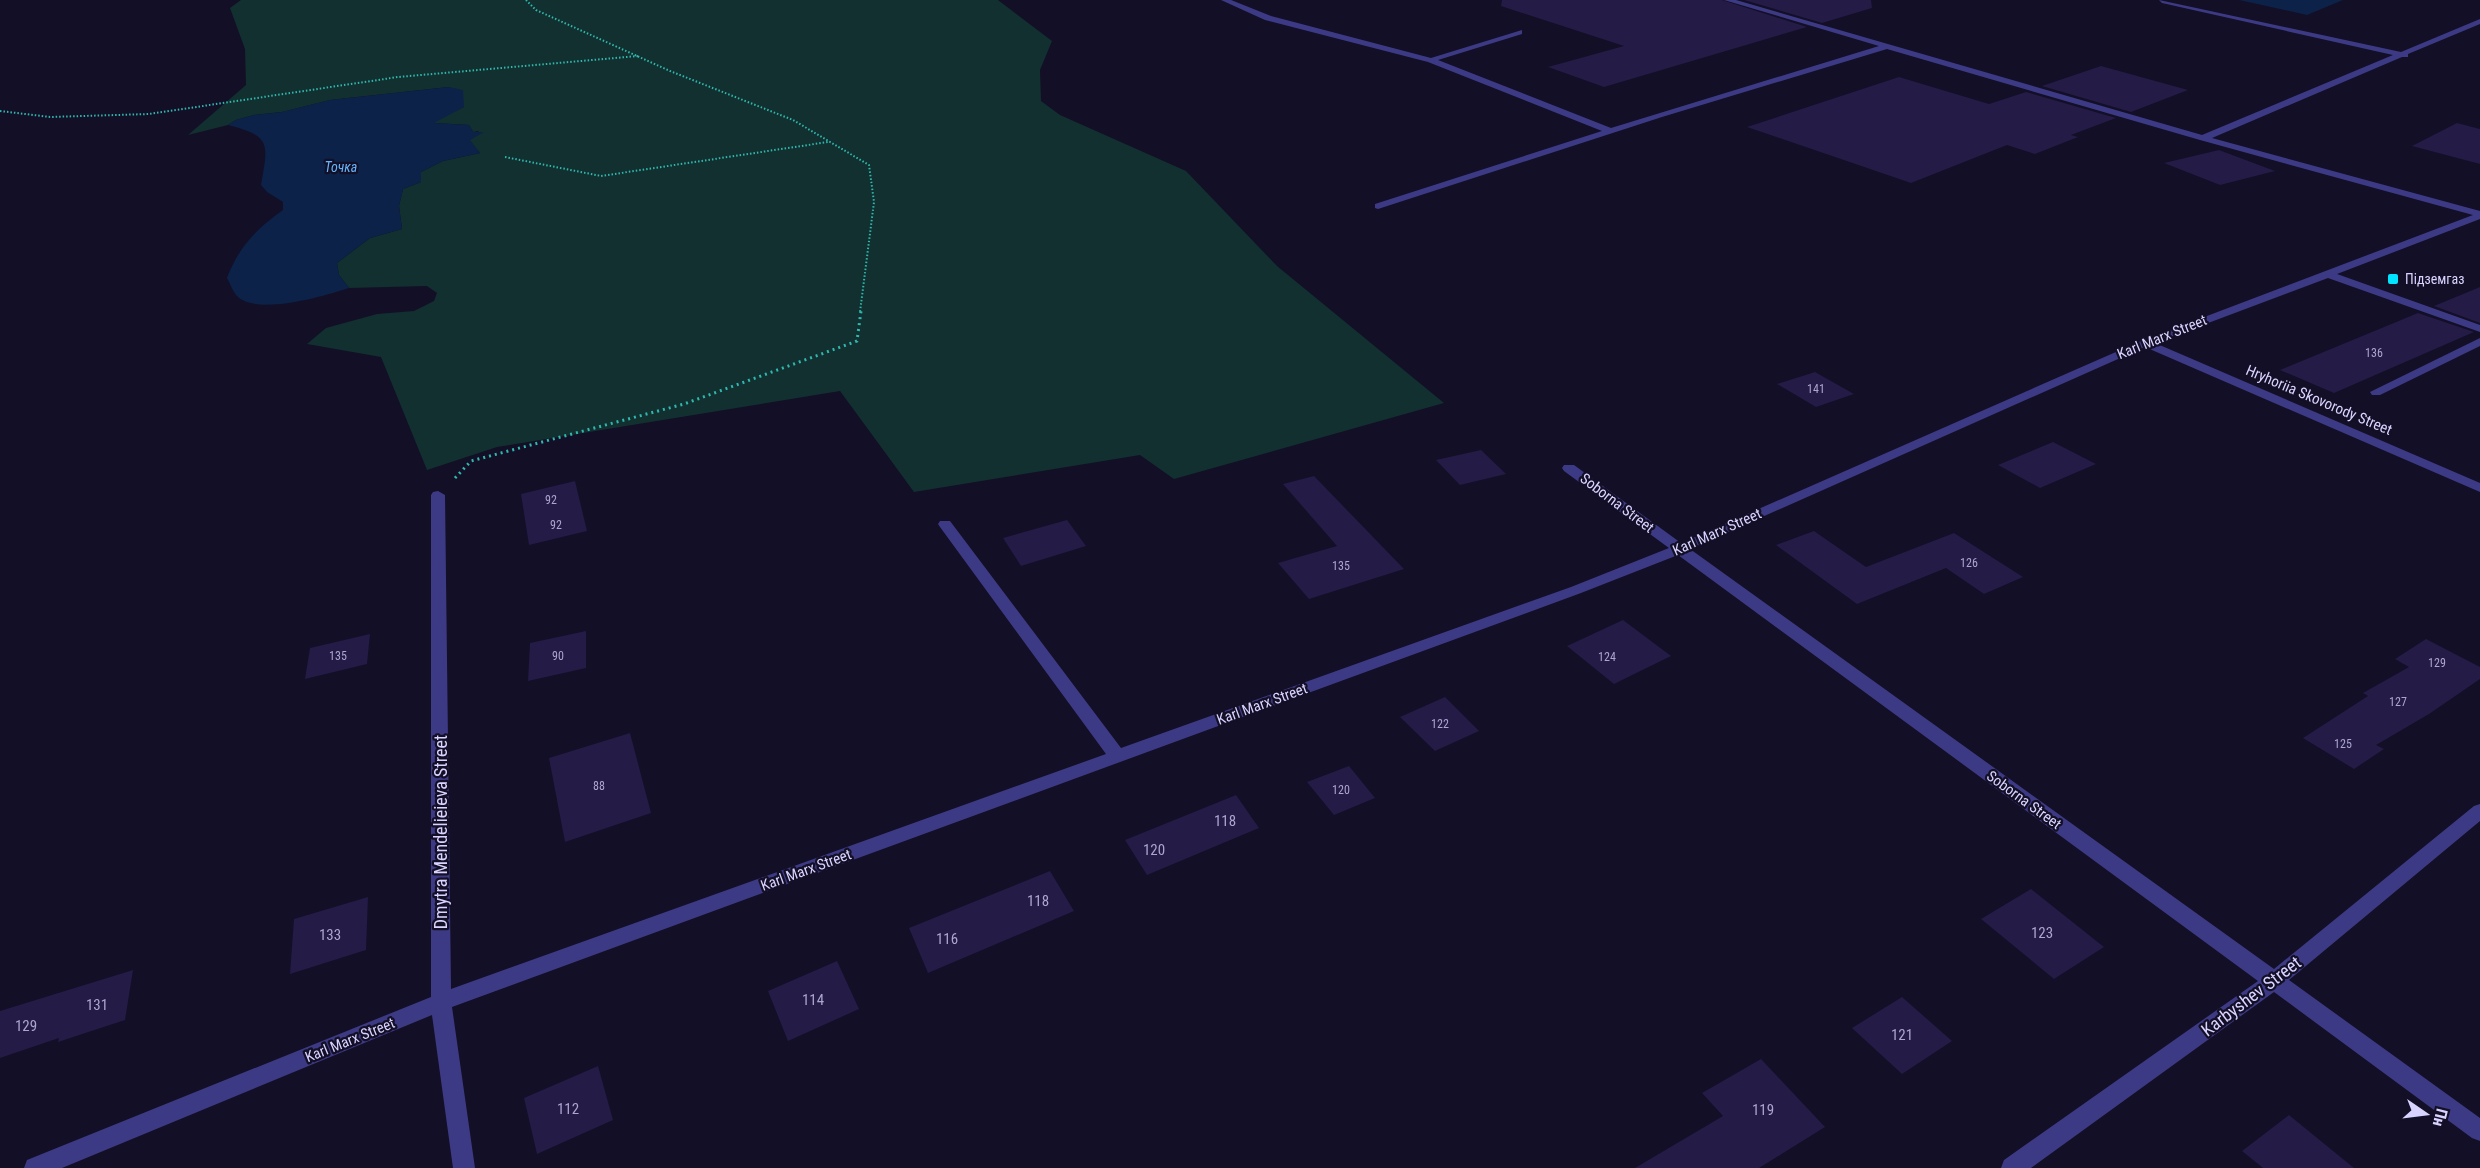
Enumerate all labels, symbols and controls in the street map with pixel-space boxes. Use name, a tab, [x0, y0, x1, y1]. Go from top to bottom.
water label: Точка	[325, 159, 357, 175]
place label: Підземгаз	[2405, 271, 2464, 287]
marker: Підземгаз	[2386, 272, 2400, 286]
street label: Karl Marx Street	[2115, 311, 2209, 363]
house number: 136	[2365, 346, 2383, 360]
street label: Hryhoriia Skovorody Street	[2243, 361, 2395, 439]
house number: 141	[1807, 382, 1825, 396]
street label: Soborna Street	[1576, 469, 1658, 537]
house number: 92	[545, 493, 557, 507]
street label: Karl Marx Street	[1670, 504, 1764, 560]
house number: 92	[550, 518, 562, 532]
house number: 126	[1960, 556, 1978, 570]
house number: 135	[1332, 559, 1350, 573]
house number: 135	[329, 649, 347, 663]
house number: 90	[552, 649, 564, 663]
house number: 124	[1598, 650, 1616, 664]
house number: 129	[2428, 656, 2446, 670]
street label: Karl Marx Street	[1214, 679, 1310, 729]
house number: 127	[2389, 695, 2407, 709]
house number: 122	[1431, 717, 1449, 731]
street label: Dmytra Mendelieieva Street	[430, 735, 451, 929]
house number: 125	[2334, 737, 2352, 751]
street label: Soborna Street	[1983, 767, 2065, 833]
house number: 88	[593, 779, 605, 793]
house number: 120	[1332, 783, 1350, 797]
house number: 118	[1214, 812, 1236, 830]
house number: 120	[1143, 841, 1165, 859]
street label: Karl Marx Street	[758, 845, 854, 895]
house number: 118	[1027, 892, 1049, 910]
house number: 123	[2031, 924, 2053, 942]
house number: 133	[319, 926, 341, 944]
house number: 116	[936, 930, 958, 948]
street label: Karbyshev Street	[2197, 952, 2305, 1040]
house number: 114	[802, 991, 824, 1009]
house number: 131	[86, 996, 108, 1014]
street label: Karl Marx Street	[303, 1014, 397, 1066]
house number: 129	[15, 1017, 37, 1035]
house number: 121	[1891, 1026, 1913, 1044]
north arrow	[2396, 1084, 2456, 1144]
house number: 112	[557, 1100, 579, 1118]
house number: 119	[1752, 1101, 1774, 1119]
text: Пн	[2429, 1107, 2451, 1128]

